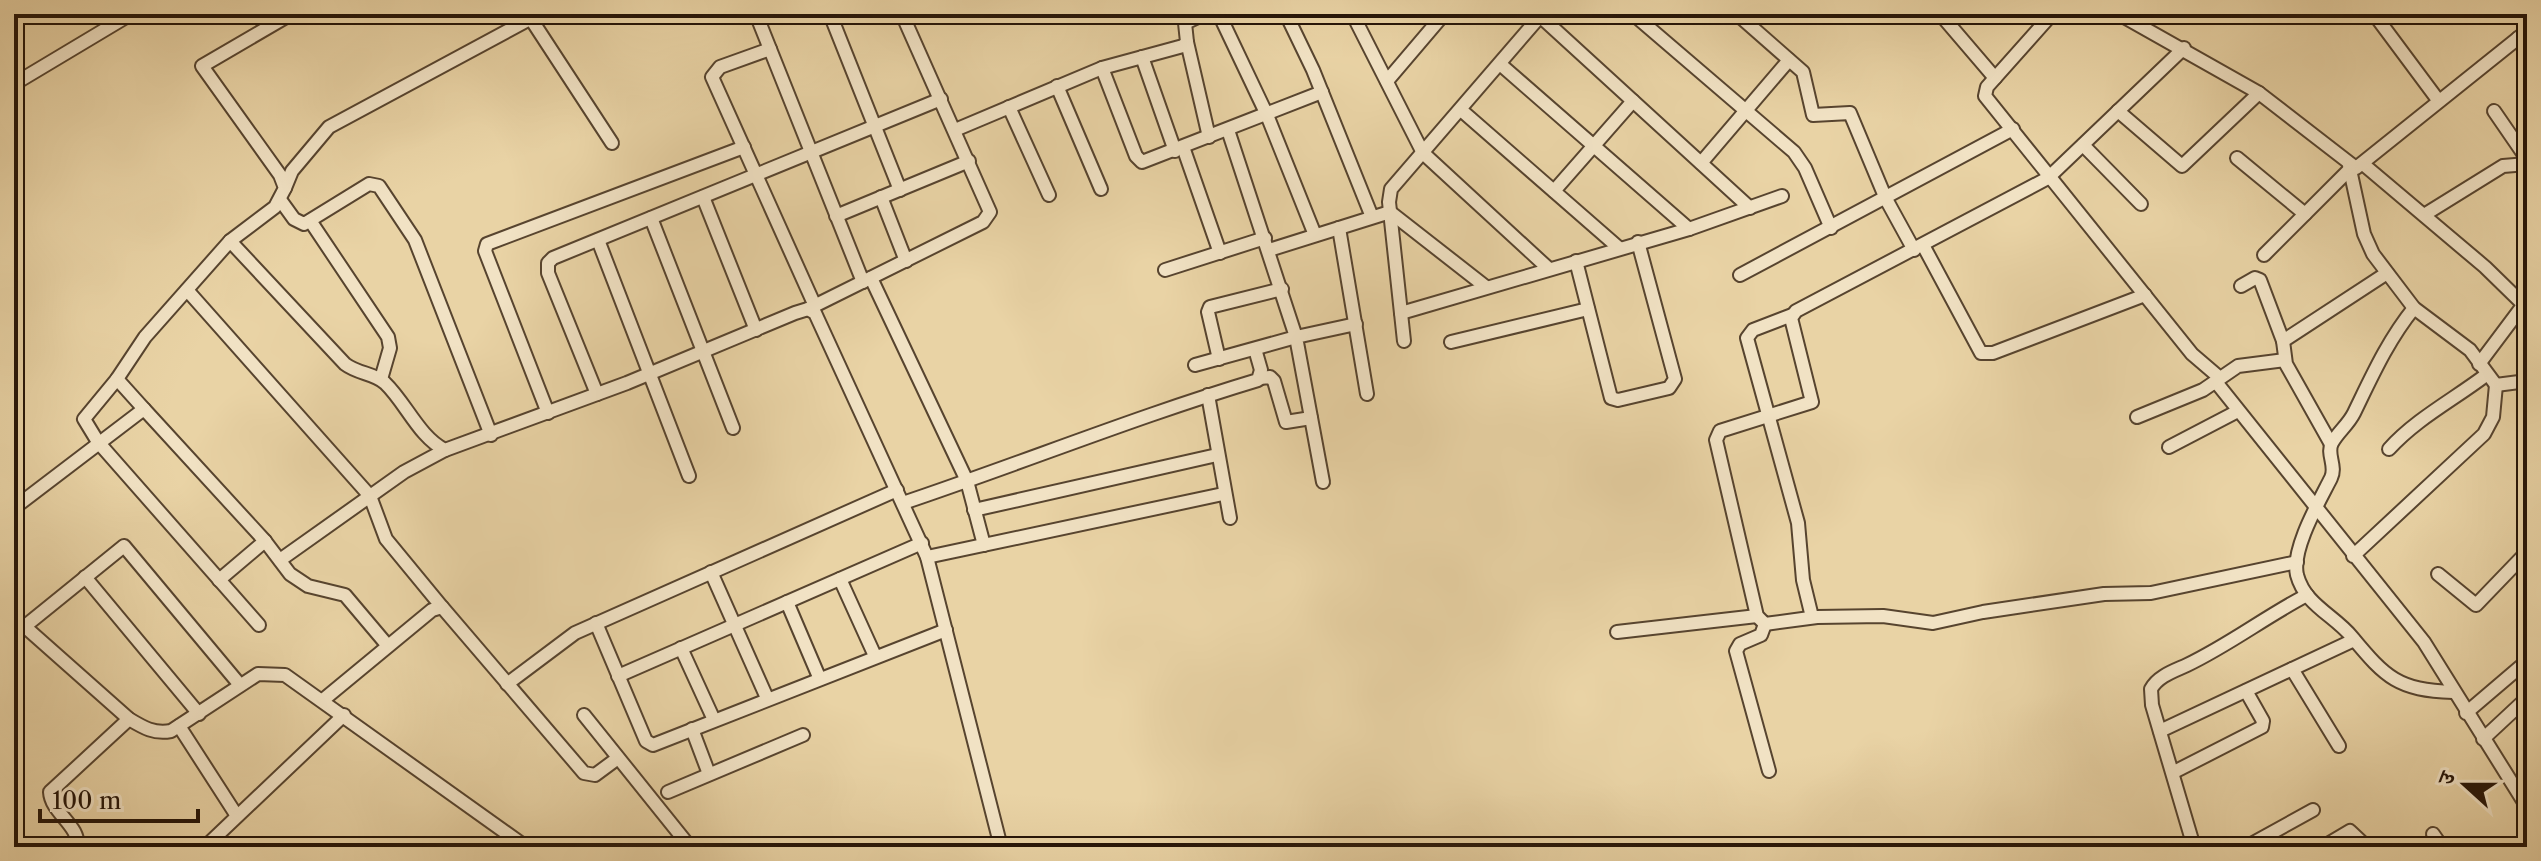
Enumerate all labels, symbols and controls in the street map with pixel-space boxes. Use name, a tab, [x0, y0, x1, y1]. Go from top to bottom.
north arrow	[2425, 745, 2505, 825]
text: उ	[2431, 766, 2462, 790]
scale bar	[40, 773, 198, 823]
text: 100 m	[52, 786, 121, 815]

